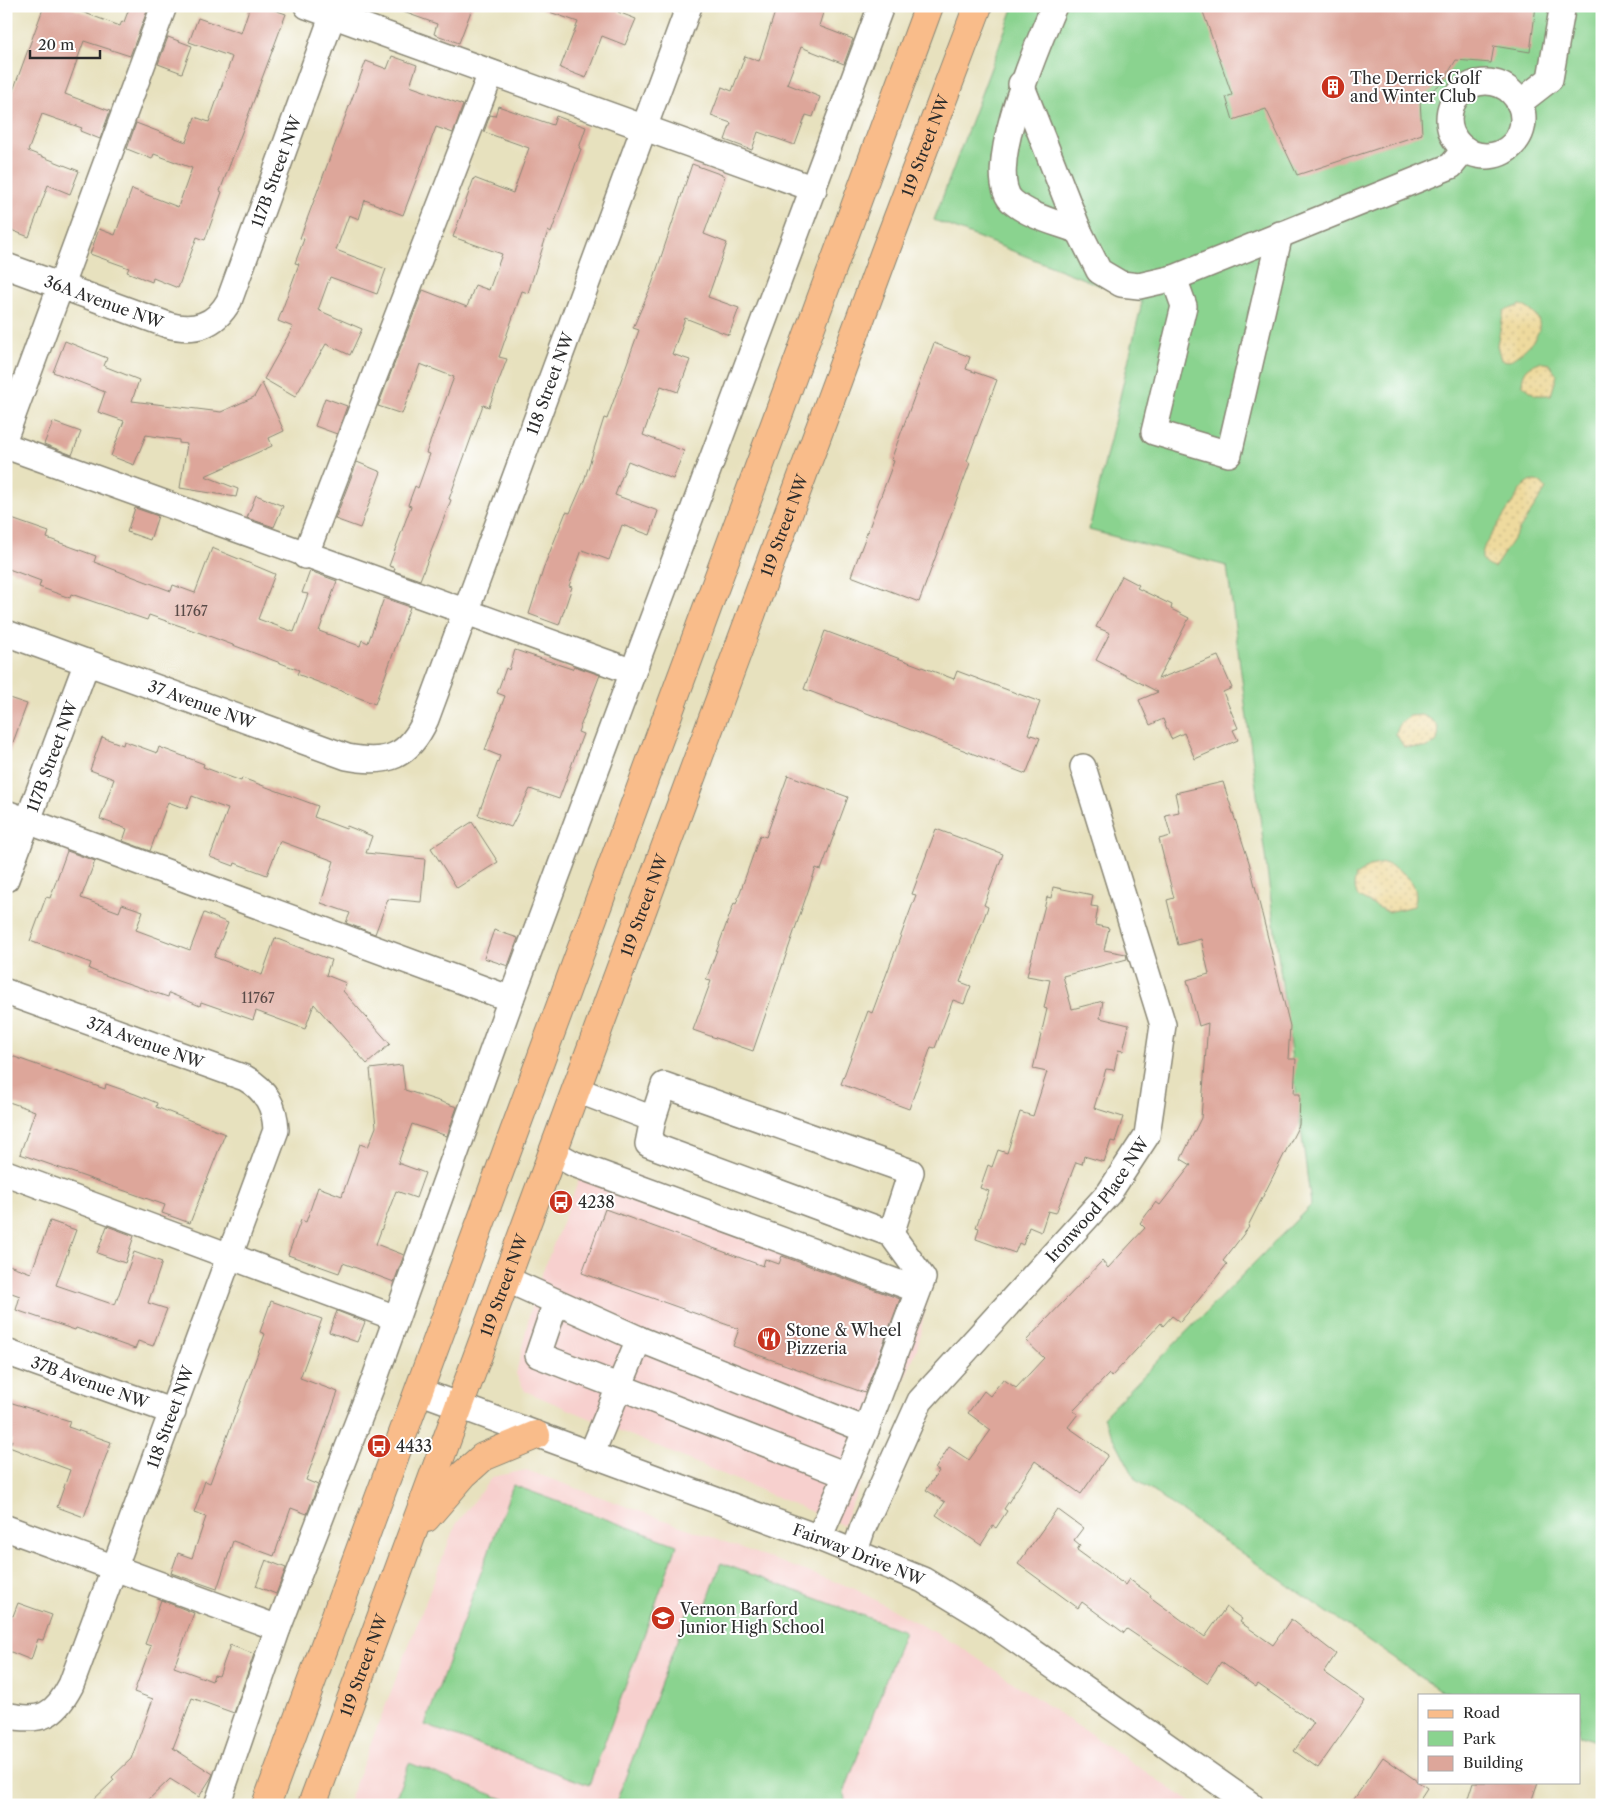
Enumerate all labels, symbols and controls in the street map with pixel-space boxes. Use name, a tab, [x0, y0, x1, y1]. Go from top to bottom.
scale bar	[30, 28, 100, 60]
text: 20 m	[38, 35, 74, 54]
place label: The Derrick Golf and Winter Club	[1350, 68, 1483, 106]
building icon: The Derrick Golf and Winter Club	[1320, 74, 1346, 100]
street label: 119 Street NW	[897, 91, 954, 199]
street label: 117B Street NW	[247, 112, 306, 230]
street label: 36A Avenue NW	[42, 271, 166, 333]
street label: 118 Street NW	[522, 329, 578, 437]
street label: 119 Street NW	[756, 471, 812, 579]
house number: 11767	[174, 602, 208, 620]
street label: 37 Avenue NW	[145, 676, 258, 733]
street label: 117B Street NW	[22, 697, 82, 815]
street label: 119 Street NW	[616, 851, 672, 959]
house number: 11767	[241, 989, 275, 1007]
street label: 37A Avenue NW	[84, 1012, 207, 1072]
street label: Ironwood Place NW	[1041, 1133, 1153, 1266]
bus stop icon: 4238	[548, 1189, 574, 1215]
place label: 4238	[578, 1192, 615, 1212]
street label: 119 Street NW	[476, 1231, 532, 1339]
place label: Stone & Wheel Pizzeria	[786, 1320, 902, 1358]
restaurant icon: Stone & Wheel Pizzeria	[756, 1326, 782, 1352]
street label: 37B Avenue NW	[28, 1352, 152, 1413]
street label: 118 Street NW	[142, 1363, 198, 1471]
bus stop icon: 4433	[366, 1433, 392, 1459]
place label: 4433	[396, 1436, 432, 1456]
street label: Fairway Drive NW	[790, 1519, 928, 1590]
place label: Vernon Barford Junior High School	[677, 1599, 825, 1637]
school or university icon: Vernon Barford Junior High School	[650, 1605, 676, 1631]
street label: 119 Street NW	[336, 1611, 392, 1719]
legend	[1418, 1694, 1580, 1784]
text: Road	[1463, 1703, 1500, 1722]
text: Park	[1463, 1729, 1497, 1748]
text: Building	[1463, 1753, 1523, 1772]

